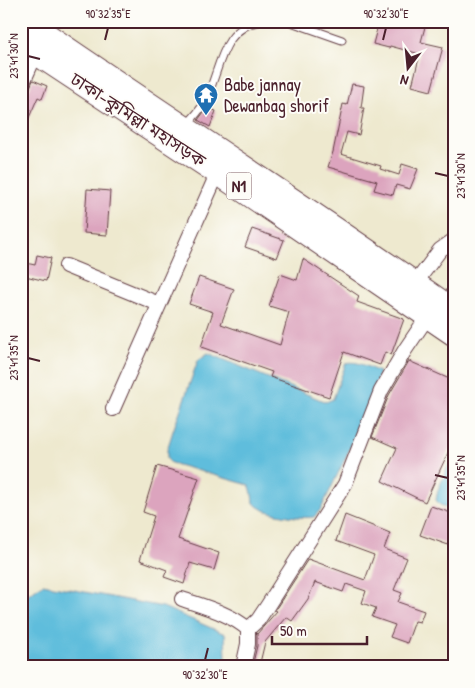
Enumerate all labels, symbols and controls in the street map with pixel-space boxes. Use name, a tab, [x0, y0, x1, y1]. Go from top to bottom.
text: 90°32'35"E	[86, 5, 131, 22]
text: 90°32'30"E	[363, 5, 409, 22]
text: 23°41'30"N	[5, 33, 22, 79]
north arrow	[382, 42, 432, 92]
street label: ঢাকা–কুমিল্লা মহাসড়ক	[65, 66, 211, 173]
text: N	[398, 71, 410, 91]
place label: Babe jannay Dewanbag shorif	[224, 72, 330, 118]
temple icon: Babe jannay Dewanbag shorif	[193, 82, 219, 116]
text: 23°41'30"N	[452, 153, 469, 199]
road number: N1	[226, 172, 252, 200]
text: 23°41'35"N	[5, 335, 22, 381]
text: 23°41'35"N	[452, 455, 469, 501]
scale bar	[272, 613, 368, 645]
text: 50 m	[280, 620, 307, 641]
text: 90°32'30"E	[182, 666, 228, 683]

